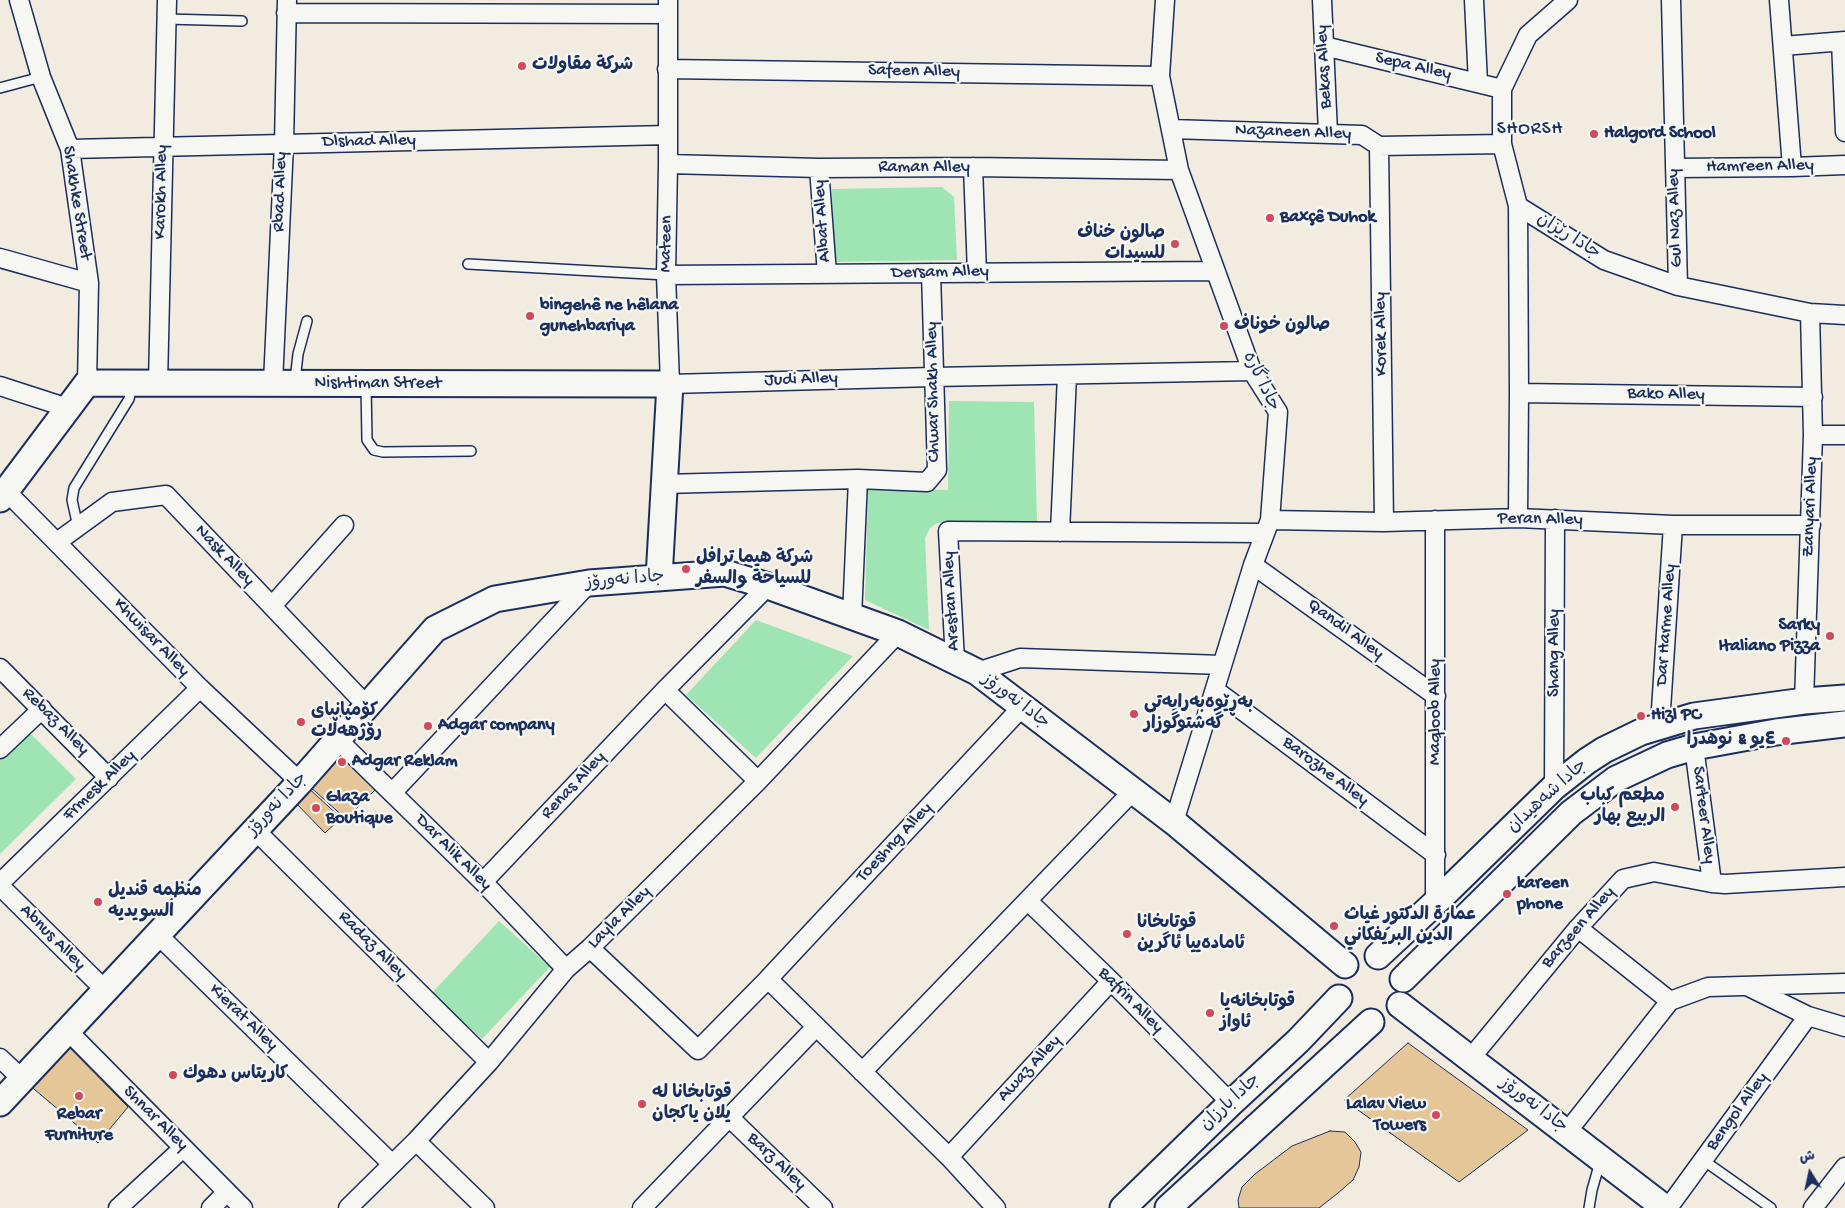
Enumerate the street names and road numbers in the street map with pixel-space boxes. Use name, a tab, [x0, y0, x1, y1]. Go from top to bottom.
street label: Bekas Alley	[1312, 24, 1338, 110]
street label: Sepa Alley	[1373, 48, 1453, 86]
street label: Safeen Alley	[868, 60, 960, 84]
street label: Nazaneen Alley	[1235, 120, 1351, 146]
street label: Dlshad Alley	[322, 130, 416, 154]
street label: Shakhke Street	[56, 144, 96, 262]
street label: Karokh Alley	[150, 145, 174, 239]
street label: Rbad Alley	[269, 151, 293, 233]
street label: Hamreen Alley	[1706, 155, 1814, 179]
street label: Raman Alley	[878, 157, 970, 179]
street label: Gul Naz Alley	[1663, 168, 1689, 268]
street label: Albat Alley	[809, 179, 837, 263]
street label: جادا رێزان	[1532, 209, 1604, 265]
street label: Mateen	[656, 215, 678, 273]
street label: Dersam Alley	[891, 261, 989, 285]
street label: Korek Alley	[1370, 292, 1394, 376]
street label: Chwar Shakh Alley	[922, 321, 946, 463]
street label: جادا گارە	[1236, 349, 1284, 415]
street label: Judi Alley	[764, 368, 838, 392]
street label: Nishtiman Street	[315, 373, 441, 395]
street label: Bako Alley	[1627, 384, 1705, 406]
street label: Zanyari Alley	[1798, 457, 1824, 557]
street label: Peran Alley	[1497, 508, 1583, 532]
street label: Nask Alley	[189, 521, 259, 591]
street label: Arestan Alley	[939, 551, 965, 651]
street label: Dar Harme Alley	[1652, 563, 1682, 687]
street label: جادا نەورۆز	[584, 567, 666, 595]
street label: Khwisar Alley	[108, 594, 194, 682]
street label: Qandil Alley	[1302, 595, 1388, 665]
street label: Shang Alley	[1544, 609, 1566, 697]
street label: Maqloob Alley	[1425, 659, 1447, 765]
street label: جادا نەورۆز	[977, 669, 1053, 735]
street label: Rebaz Alley	[17, 684, 93, 760]
street label: Barozhe Alley	[1277, 732, 1373, 812]
street label: Frmesk Alley	[59, 746, 141, 826]
street label: Renas Alley	[537, 748, 611, 824]
street label: جادا شەهیدان	[1504, 755, 1592, 839]
street label: Sarteer Alley	[1686, 765, 1720, 865]
street label: جادا نەورۆز	[243, 769, 313, 841]
street label: Toeshng Alley	[852, 798, 938, 888]
street label: Dar Alik Alley	[410, 810, 496, 896]
street label: Layla Alley	[584, 882, 656, 954]
street label: Barzeen Alley	[1538, 883, 1620, 973]
street label: Abnus Alley	[14, 900, 90, 976]
street label: Radaz Alley	[333, 907, 411, 985]
street label: Bafrin Alley	[1092, 963, 1168, 1039]
street label: Kierat Alley	[204, 980, 282, 1056]
street label: Awaz Alley	[994, 1031, 1066, 1107]
street label: Bengol Alley	[1702, 1069, 1774, 1155]
street label: جادا بارزان	[1196, 1070, 1266, 1136]
street label: جادا نەورۆز	[1495, 1073, 1571, 1139]
street label: Shnar Alley	[118, 1082, 192, 1156]
street label: Barz Alley	[742, 1128, 810, 1196]

